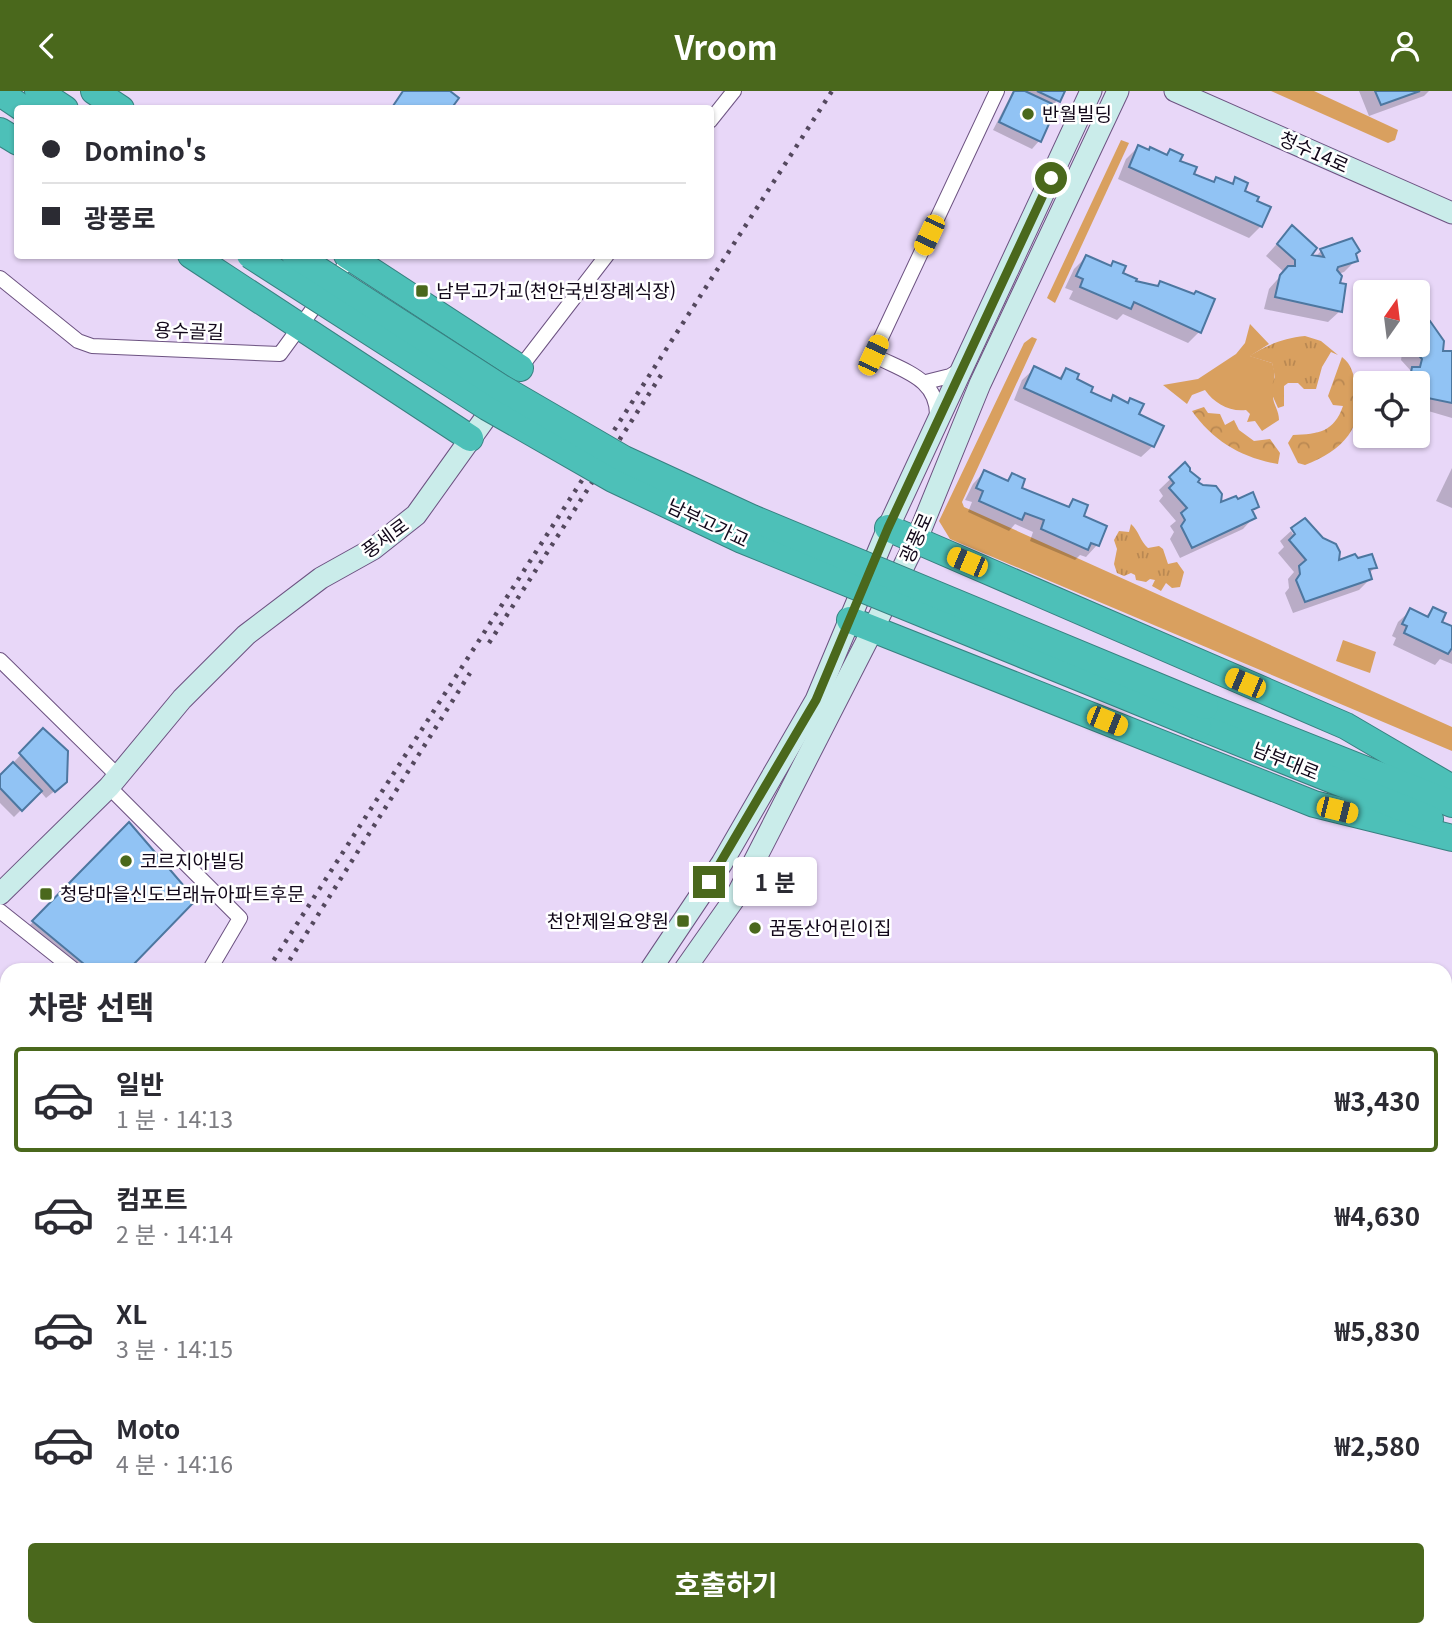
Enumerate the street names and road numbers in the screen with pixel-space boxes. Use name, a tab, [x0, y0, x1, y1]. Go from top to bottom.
street label: 청수14로	[1276, 123, 1354, 178]
street label: 용수골길	[154, 315, 224, 344]
street label: 남부고가교	[663, 491, 754, 552]
street label: 광풍로	[892, 508, 938, 567]
street label: 풍세로	[355, 510, 413, 563]
street label: 남부대로	[1249, 734, 1324, 785]

